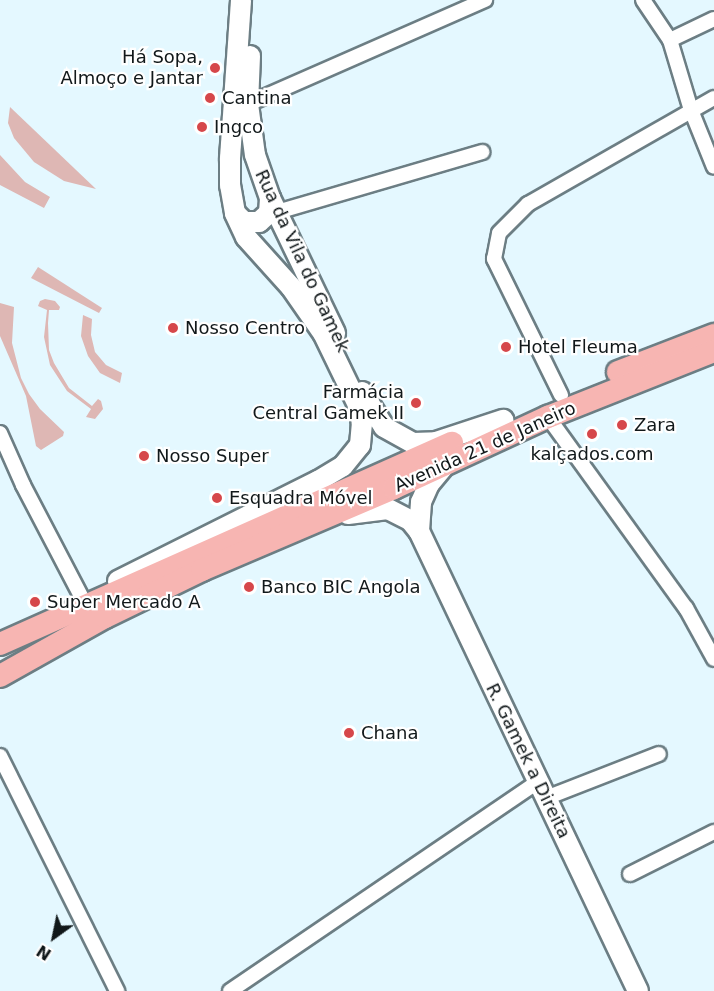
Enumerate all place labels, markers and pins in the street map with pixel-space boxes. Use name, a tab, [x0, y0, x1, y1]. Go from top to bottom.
place label: Há Sopa, Almoço e Jantar	[60, 47, 203, 90]
marker: Há Sopa, Almoço e Jantar	[208, 61, 222, 75]
place label: Cantina	[222, 87, 292, 109]
marker: Cantina	[203, 91, 217, 105]
place label: Ingco	[214, 116, 263, 138]
marker: Ingco	[195, 120, 209, 134]
place label: Nosso Centro	[185, 317, 305, 339]
marker: Nosso Centro	[166, 321, 180, 335]
place label: Hotel Fleuma	[518, 336, 638, 358]
marker: Hotel Fleuma	[499, 340, 513, 354]
place label: Farmácia Central Gamek II	[252, 382, 404, 424]
marker: Farmácia Central Gamek II	[409, 396, 423, 410]
place label: Zara	[634, 414, 676, 436]
marker: Zara	[615, 418, 629, 432]
marker: kalçados.com	[585, 427, 599, 441]
place label: kalçados.com	[530, 443, 654, 465]
place label: Nosso Super	[156, 445, 269, 467]
marker: Nosso Super	[137, 449, 151, 463]
place label: Esquadra Móvel	[229, 487, 372, 509]
marker: Esquadra Móvel	[210, 491, 224, 505]
place label: Banco BIC Angola	[261, 576, 421, 598]
marker: Banco BIC Angola	[242, 580, 256, 594]
place label: Super Mercado A	[47, 591, 200, 613]
marker: Super Mercado A	[28, 595, 42, 609]
place label: Chana	[361, 722, 418, 744]
marker: Chana	[342, 726, 356, 740]

